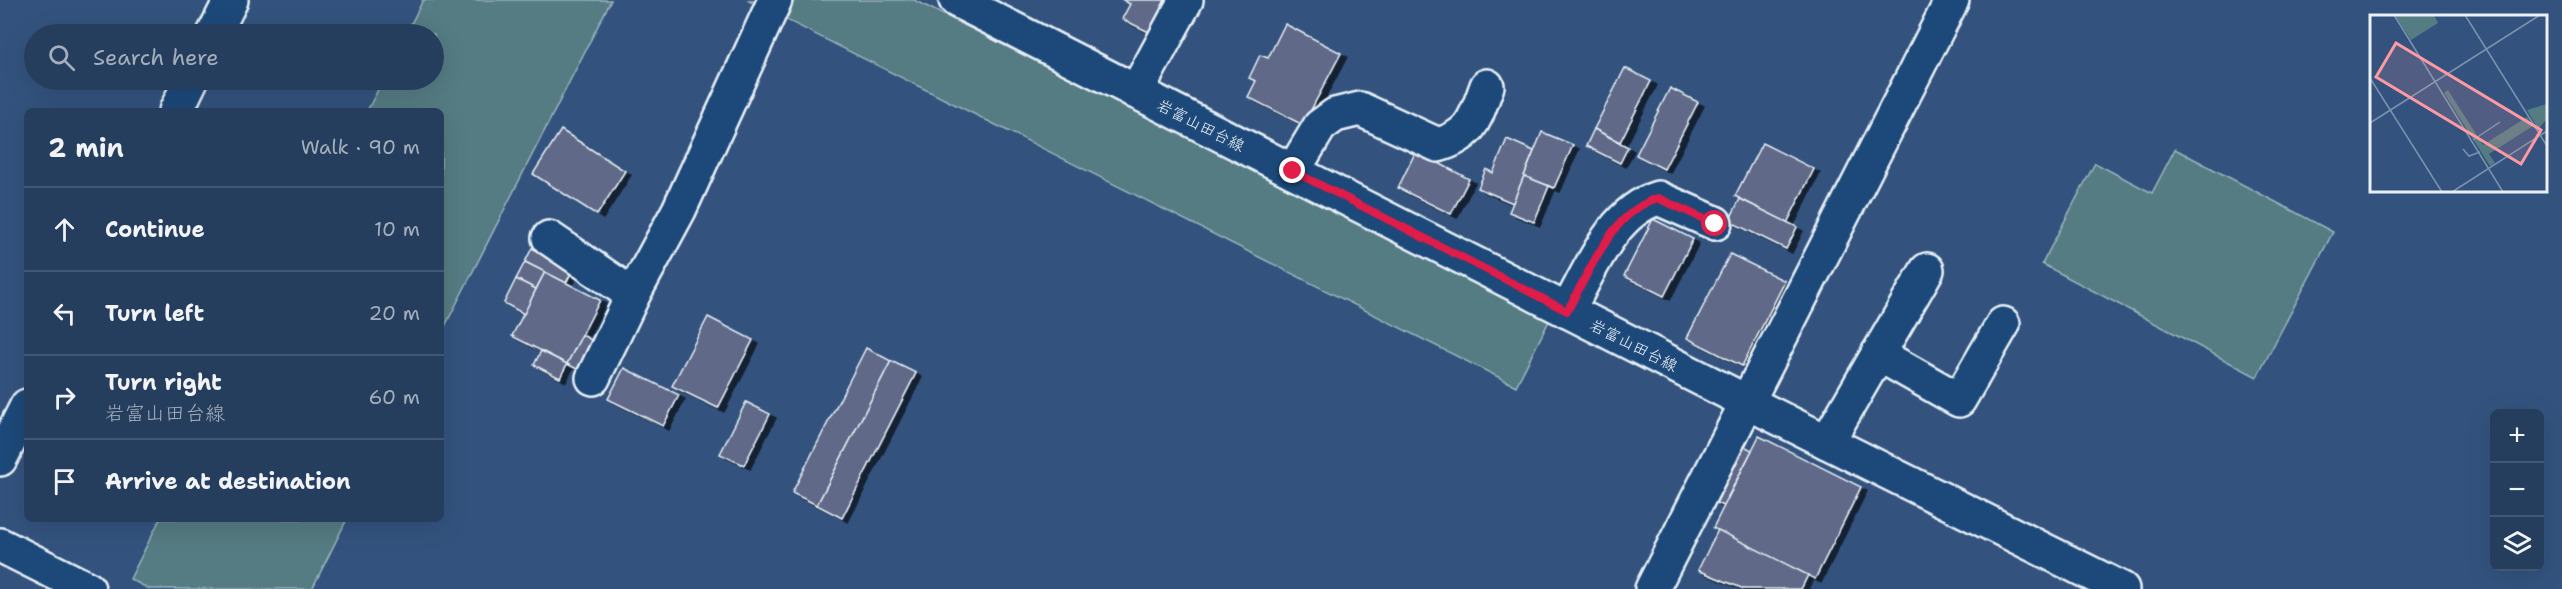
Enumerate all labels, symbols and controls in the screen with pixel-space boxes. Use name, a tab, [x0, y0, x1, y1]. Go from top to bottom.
inset map	[2370, 15, 2547, 192]
search box	[24, 24, 444, 90]
icon: search	[45, 41, 78, 74]
text: Search here	[93, 43, 219, 72]
street label: 岩富山田台線	[1153, 94, 1248, 157]
text: 2 min	[48, 130, 124, 165]
text: Walk · 90 m	[301, 134, 420, 160]
route end	[1279, 157, 1305, 183]
route start	[1701, 210, 1727, 236]
icon: ahead	[48, 213, 81, 246]
text: Continue	[105, 215, 205, 244]
text: 10 m	[374, 216, 420, 242]
icon: left	[48, 297, 81, 330]
text: Turn left	[105, 299, 204, 328]
text: 20 m	[369, 300, 420, 326]
street label: 岩富山田台線	[1586, 314, 1681, 377]
text: Turn right	[105, 368, 222, 397]
icon: right	[48, 381, 81, 414]
text: 60 m	[368, 384, 420, 410]
text: 岩富山田台線	[105, 400, 225, 426]
map controls	[2490, 409, 2544, 571]
button: +	[2490, 409, 2544, 463]
button: −	[2490, 463, 2544, 517]
icon: arrive	[48, 465, 81, 498]
text: Arrive at destination	[105, 467, 351, 496]
button: layers	[2490, 517, 2544, 571]

